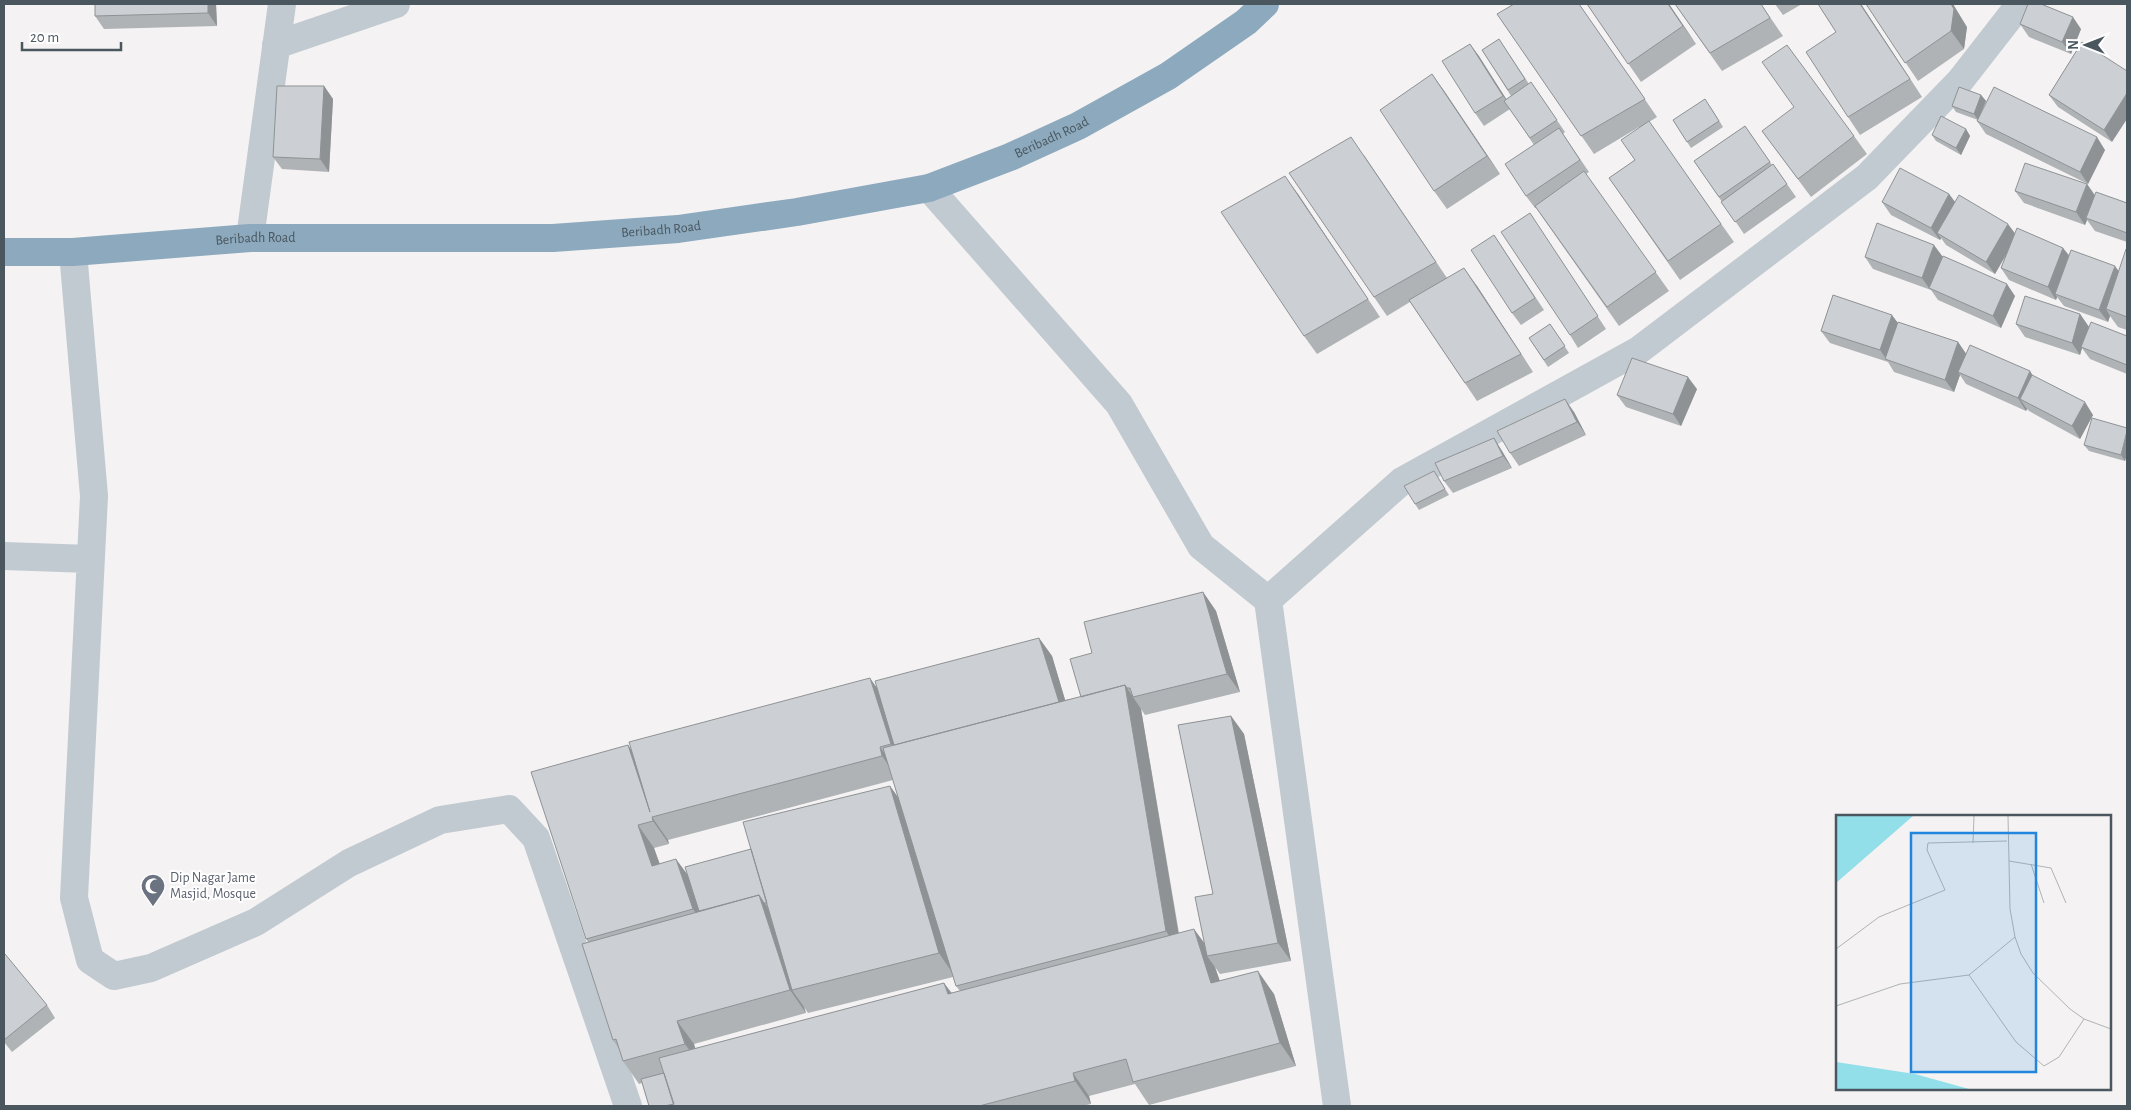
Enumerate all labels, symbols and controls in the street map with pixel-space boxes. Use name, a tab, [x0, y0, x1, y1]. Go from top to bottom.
scale bar	[22, 20, 121, 52]
north arrow	[2061, 20, 2111, 70]
text: 20 m	[30, 30, 59, 45]
text: N	[2067, 40, 2081, 50]
street label: Beribadh Road	[1012, 114, 1091, 161]
street label: Beribadh Road	[621, 219, 702, 240]
street label: Beribadh Road	[215, 231, 296, 248]
inset map	[1836, 815, 2111, 1090]
place label: Dip Nagar Jame Masjid, Mosque	[170, 871, 256, 901]
mosque icon: Dip Nagar Jame Masjid, Mosque	[140, 873, 166, 907]

